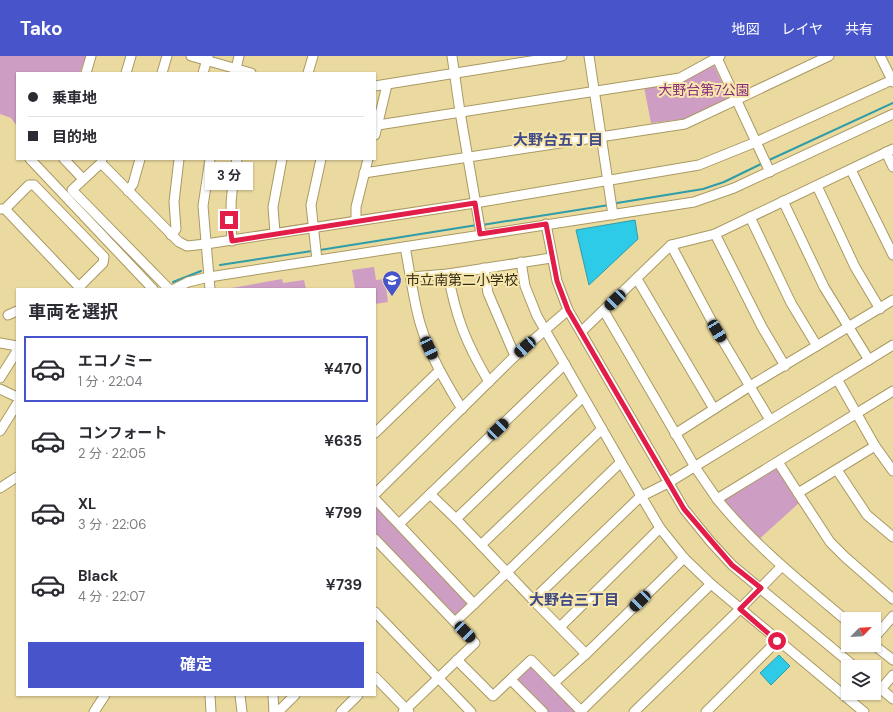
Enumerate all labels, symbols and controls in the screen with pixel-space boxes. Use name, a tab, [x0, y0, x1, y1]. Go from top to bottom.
text: Tako	[20, 16, 63, 41]
text: 地図	[731, 20, 759, 38]
text: レイヤ	[781, 20, 823, 38]
text: 共有	[845, 20, 873, 38]
park label: 大野台第7公園	[658, 81, 750, 99]
text: 乗車地	[52, 88, 97, 108]
text: 目的地	[52, 127, 97, 147]
district label: 大野台五丁目	[513, 130, 603, 150]
callout: 3 分	[205, 162, 253, 190]
text: 3 分	[217, 167, 241, 184]
route end	[220, 211, 238, 229]
school or university icon: 市立南第二小学校	[381, 269, 403, 297]
place label: 市立南第二小学校	[406, 271, 518, 289]
car	[602, 287, 628, 313]
text: 車両を選択	[28, 300, 118, 324]
car	[706, 318, 728, 344]
car	[418, 335, 440, 361]
car	[512, 335, 538, 359]
icon: car	[30, 351, 66, 387]
text: エコノミー	[78, 351, 153, 371]
text: ¥470	[324, 359, 362, 379]
text: 1 分 · 22:04	[78, 373, 142, 390]
car	[485, 416, 511, 442]
icon: car	[30, 423, 66, 459]
text: コンフォート	[78, 423, 168, 443]
text: ¥635	[324, 431, 362, 451]
text: 2 分 · 22:05	[78, 445, 146, 462]
text: XL	[78, 494, 96, 514]
icon: car	[30, 495, 66, 531]
text: ¥799	[325, 503, 362, 523]
text: 3 分 · 22:06	[78, 516, 146, 533]
text: Black	[78, 566, 118, 586]
icon: car	[30, 567, 66, 603]
text: ¥739	[326, 575, 362, 595]
text: 4 分 · 22:07	[78, 588, 145, 605]
car	[627, 588, 653, 614]
district label: 大野台三丁目	[529, 590, 619, 610]
north arrow	[841, 612, 881, 652]
map controls	[841, 612, 881, 700]
car	[452, 619, 478, 645]
route start	[768, 632, 786, 650]
button: 確定	[28, 642, 364, 688]
button: layers	[841, 660, 881, 700]

